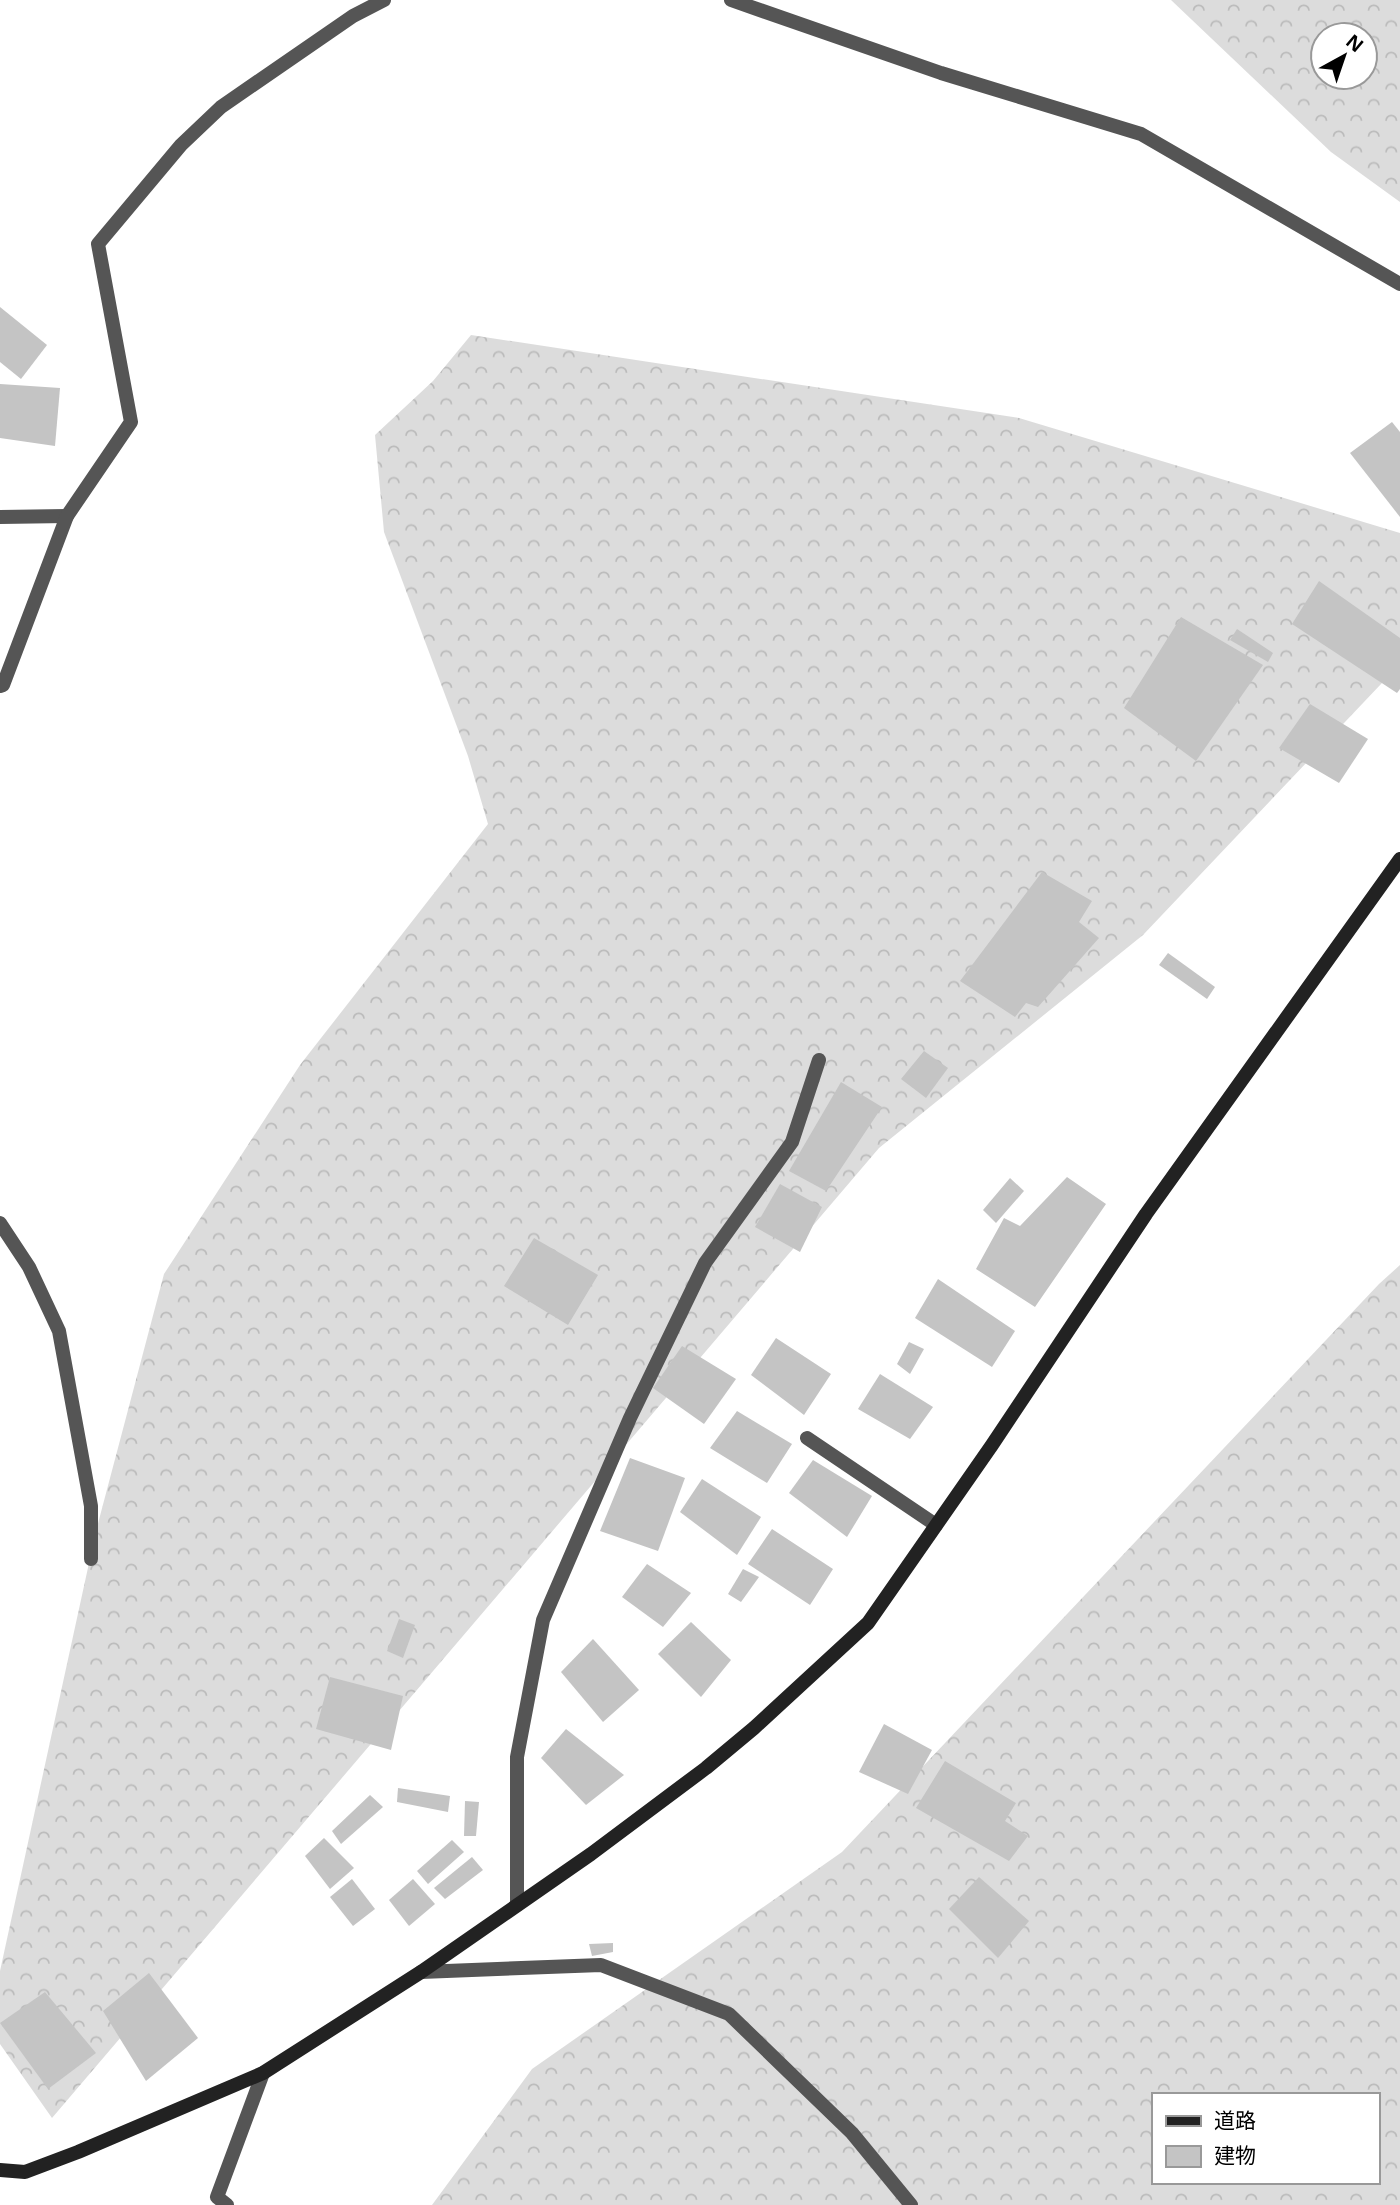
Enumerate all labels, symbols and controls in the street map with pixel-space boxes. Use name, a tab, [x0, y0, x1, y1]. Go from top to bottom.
north arrow	[1309, 21, 1379, 91]
text: N	[1341, 28, 1369, 58]
legend	[1152, 2093, 1379, 2184]
text: 道路	[1214, 2106, 1256, 2134]
text: 建物	[1214, 2141, 1256, 2169]

